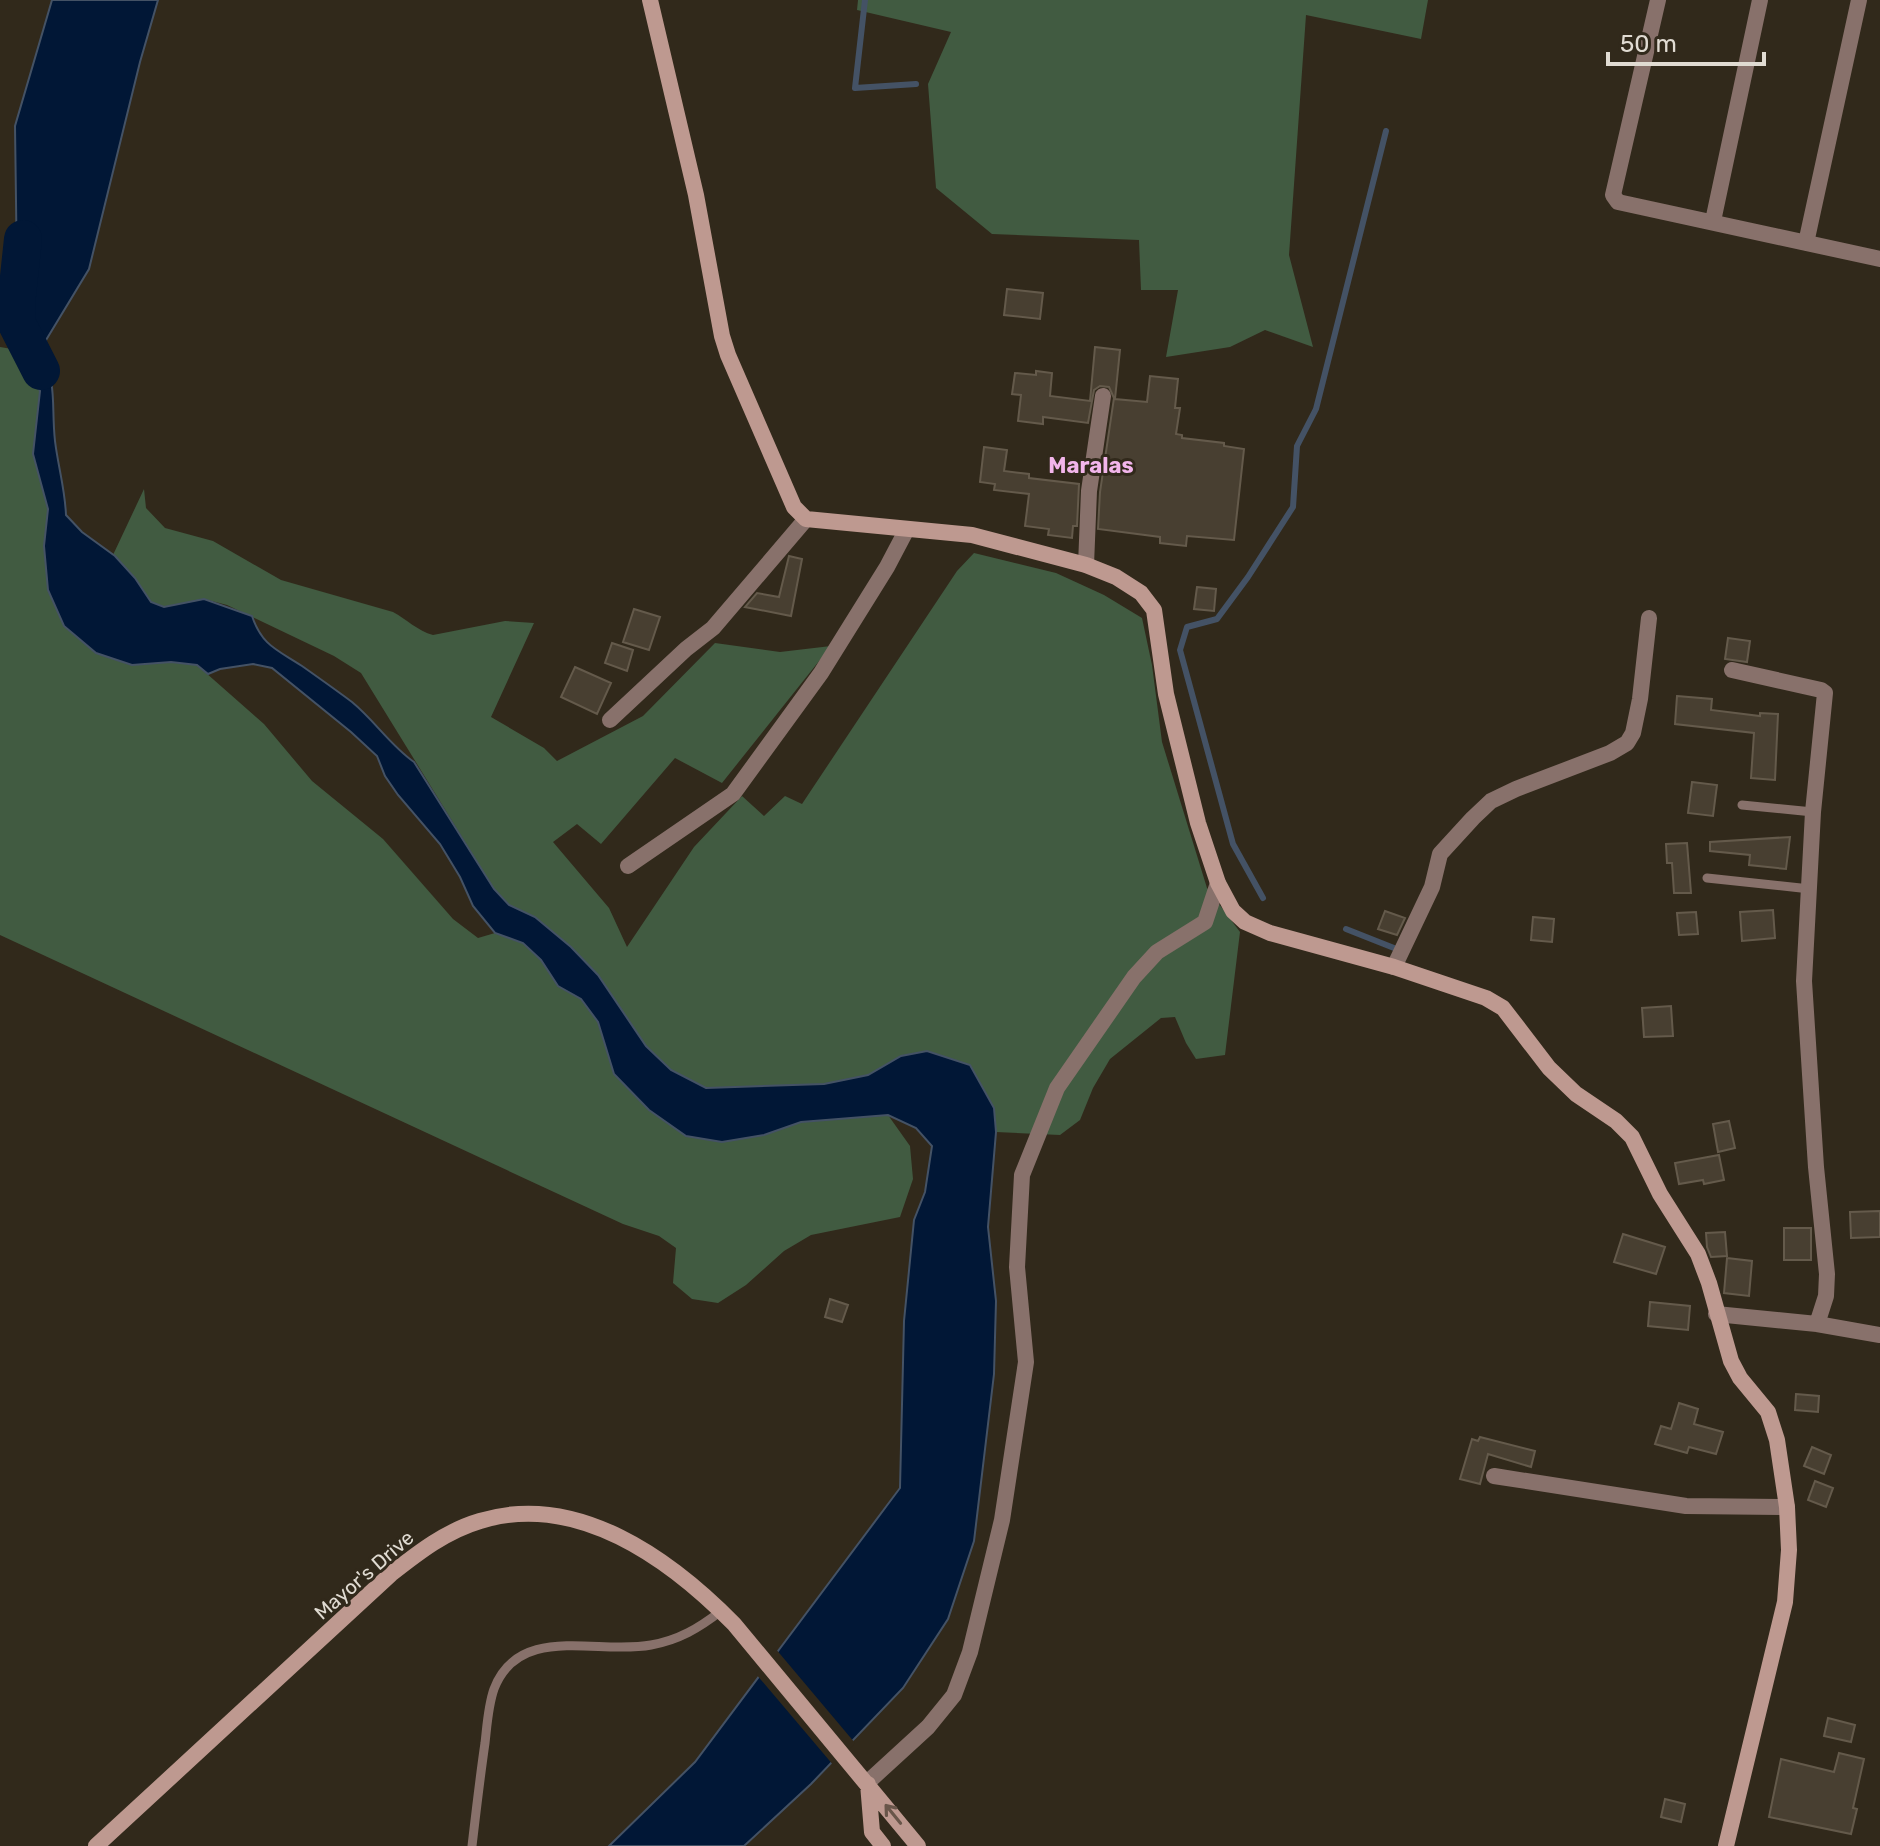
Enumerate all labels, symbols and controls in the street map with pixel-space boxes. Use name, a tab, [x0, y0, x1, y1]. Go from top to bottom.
scale bar	[1608, 16, 1764, 66]
text: 50 m	[1620, 30, 1677, 58]
district label: Maralas	[1048, 452, 1134, 479]
street label: Mayor's Drive	[309, 1525, 419, 1625]
one-way arrow	[884, 1804, 902, 1825]

